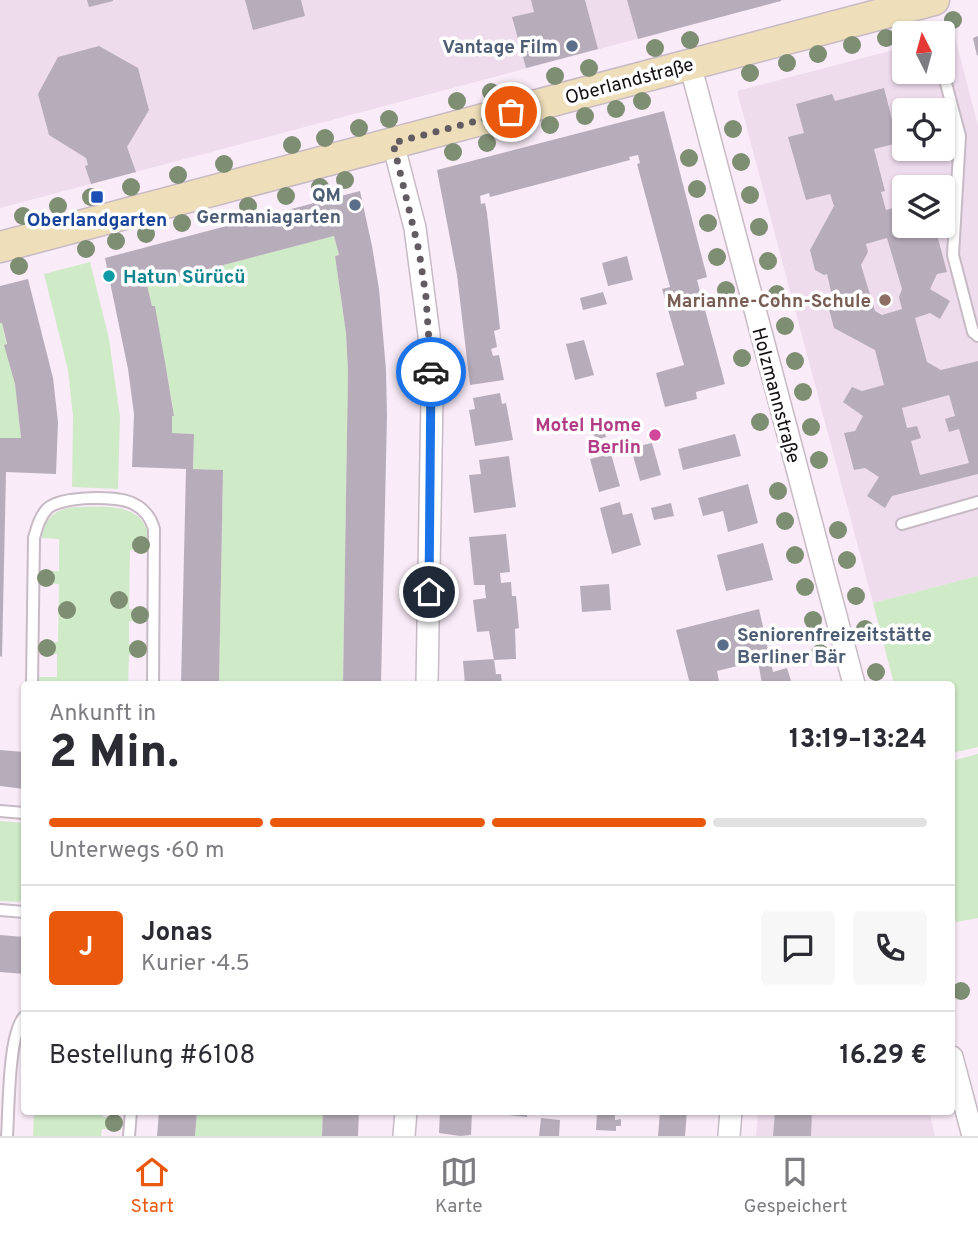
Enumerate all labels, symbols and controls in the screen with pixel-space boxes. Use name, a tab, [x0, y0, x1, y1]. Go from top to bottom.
north arrow	[892, 21, 956, 84]
map controls	[892, 21, 955, 238]
place label: Vantage Film	[442, 36, 558, 60]
marker: Vantage Film	[564, 38, 580, 54]
street label: Oberlandstraße	[563, 53, 697, 111]
pin	[481, 82, 541, 142]
icon: bag	[492, 93, 530, 131]
button: locate	[892, 98, 955, 161]
button: layers	[892, 175, 955, 238]
place label: QM Germaniagarten	[196, 184, 341, 230]
marker: Oberlandgarten	[89, 189, 105, 205]
marker: QM Germaniagarten	[347, 197, 363, 213]
place label: Oberlandgarten	[27, 209, 167, 233]
place label: Hatun Sürücü	[123, 266, 245, 290]
marker: Hatun Sürücü	[101, 268, 117, 284]
place label: Marianne-Cohn-Schule	[666, 290, 871, 314]
marker: Marianne-Cohn-Schule	[877, 292, 893, 308]
street label: Holzmannstraße	[745, 325, 805, 466]
courier	[396, 337, 466, 407]
icon: car	[412, 353, 450, 391]
place label: Motel Home Berlin	[535, 414, 641, 460]
marker: Motel Home Berlin	[647, 427, 663, 443]
pin	[399, 562, 459, 622]
icon: home	[410, 573, 448, 611]
place label: Seniorenfreizeitstätte Berliner Bär	[737, 624, 932, 670]
marker: Seniorenfreizeitstätte Berliner Bär	[715, 637, 731, 653]
text: Ankunft in	[49, 700, 156, 729]
text: 13:19–13:24	[789, 724, 927, 757]
text: 2 Min.	[49, 725, 179, 784]
text: Unterwegs · 60 m	[49, 837, 224, 866]
button: chat	[761, 911, 835, 985]
button: phone	[853, 911, 927, 985]
text: Jonas	[141, 917, 213, 950]
text: J	[79, 932, 93, 965]
text: Kurier · 4.5	[141, 950, 250, 979]
text: Bestellung #6108	[49, 1040, 255, 1073]
text: 16.29 €	[839, 1040, 927, 1073]
tab: Start	[131, 1153, 174, 1219]
tab: Karte	[435, 1153, 482, 1219]
tab: Gespeichert	[744, 1153, 847, 1219]

